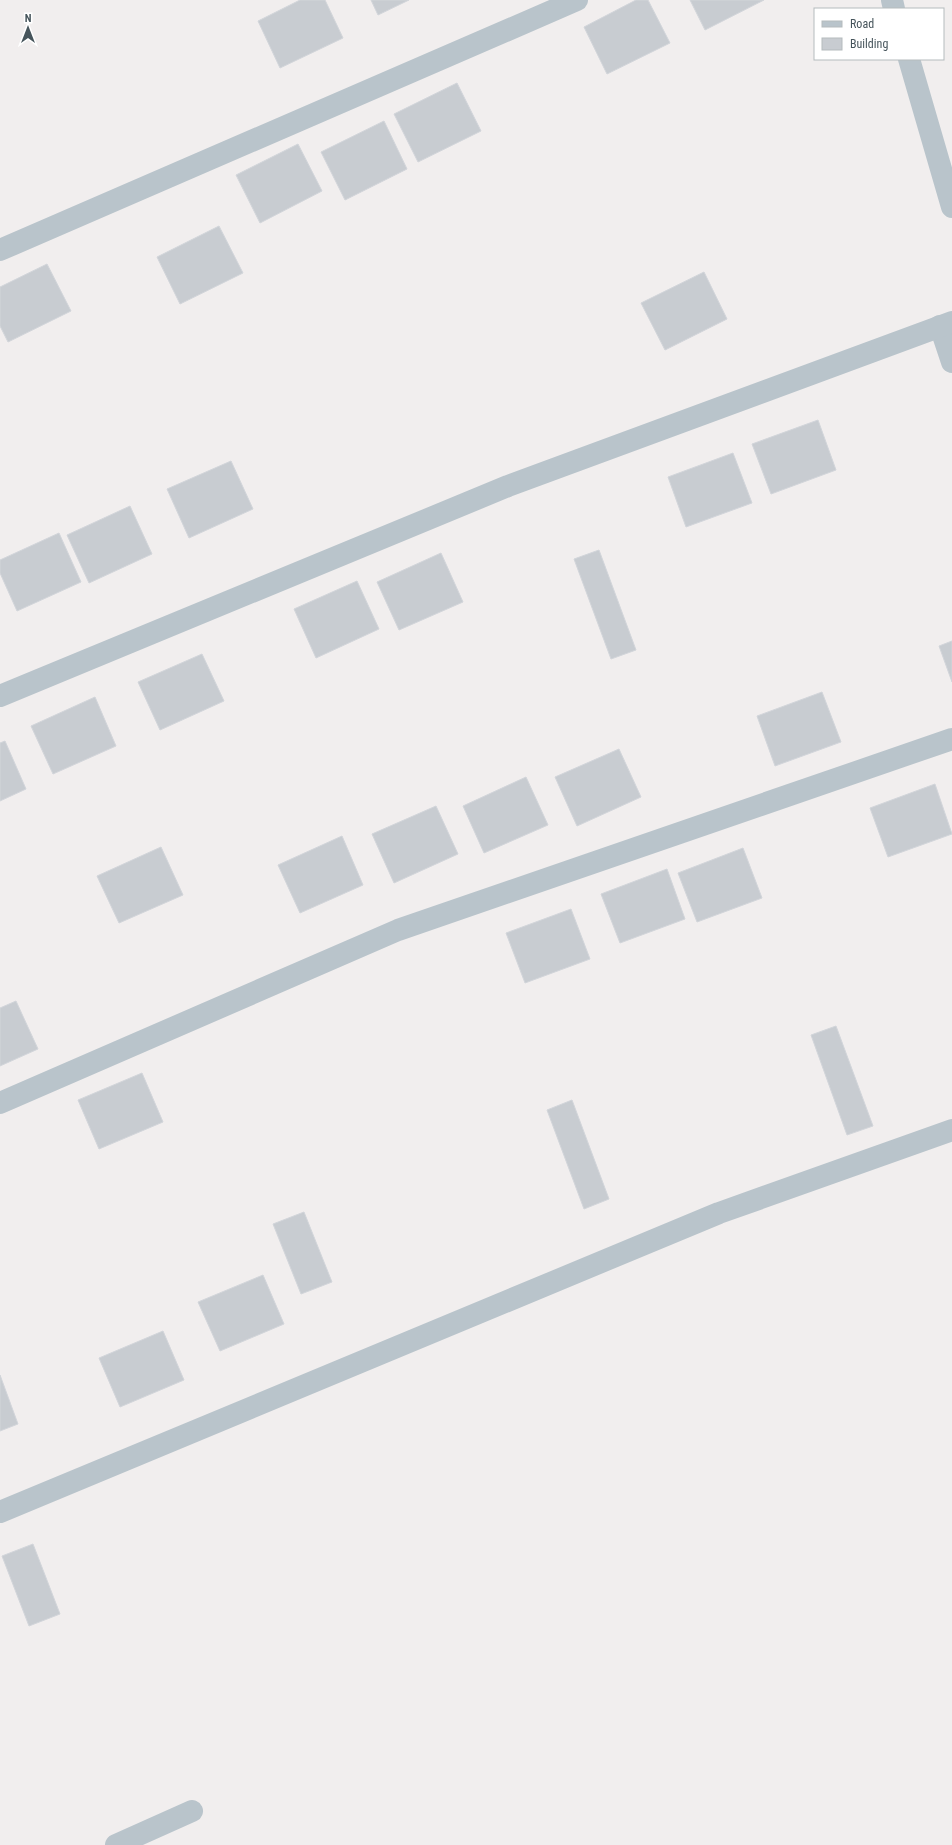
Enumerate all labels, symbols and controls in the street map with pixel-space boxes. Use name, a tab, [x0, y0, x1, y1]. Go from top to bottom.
north arrow	[8, 8, 48, 48]
legend	[814, 8, 944, 60]
text: N	[25, 12, 32, 25]
text: Road	[850, 17, 874, 31]
text: Building	[850, 37, 888, 51]

